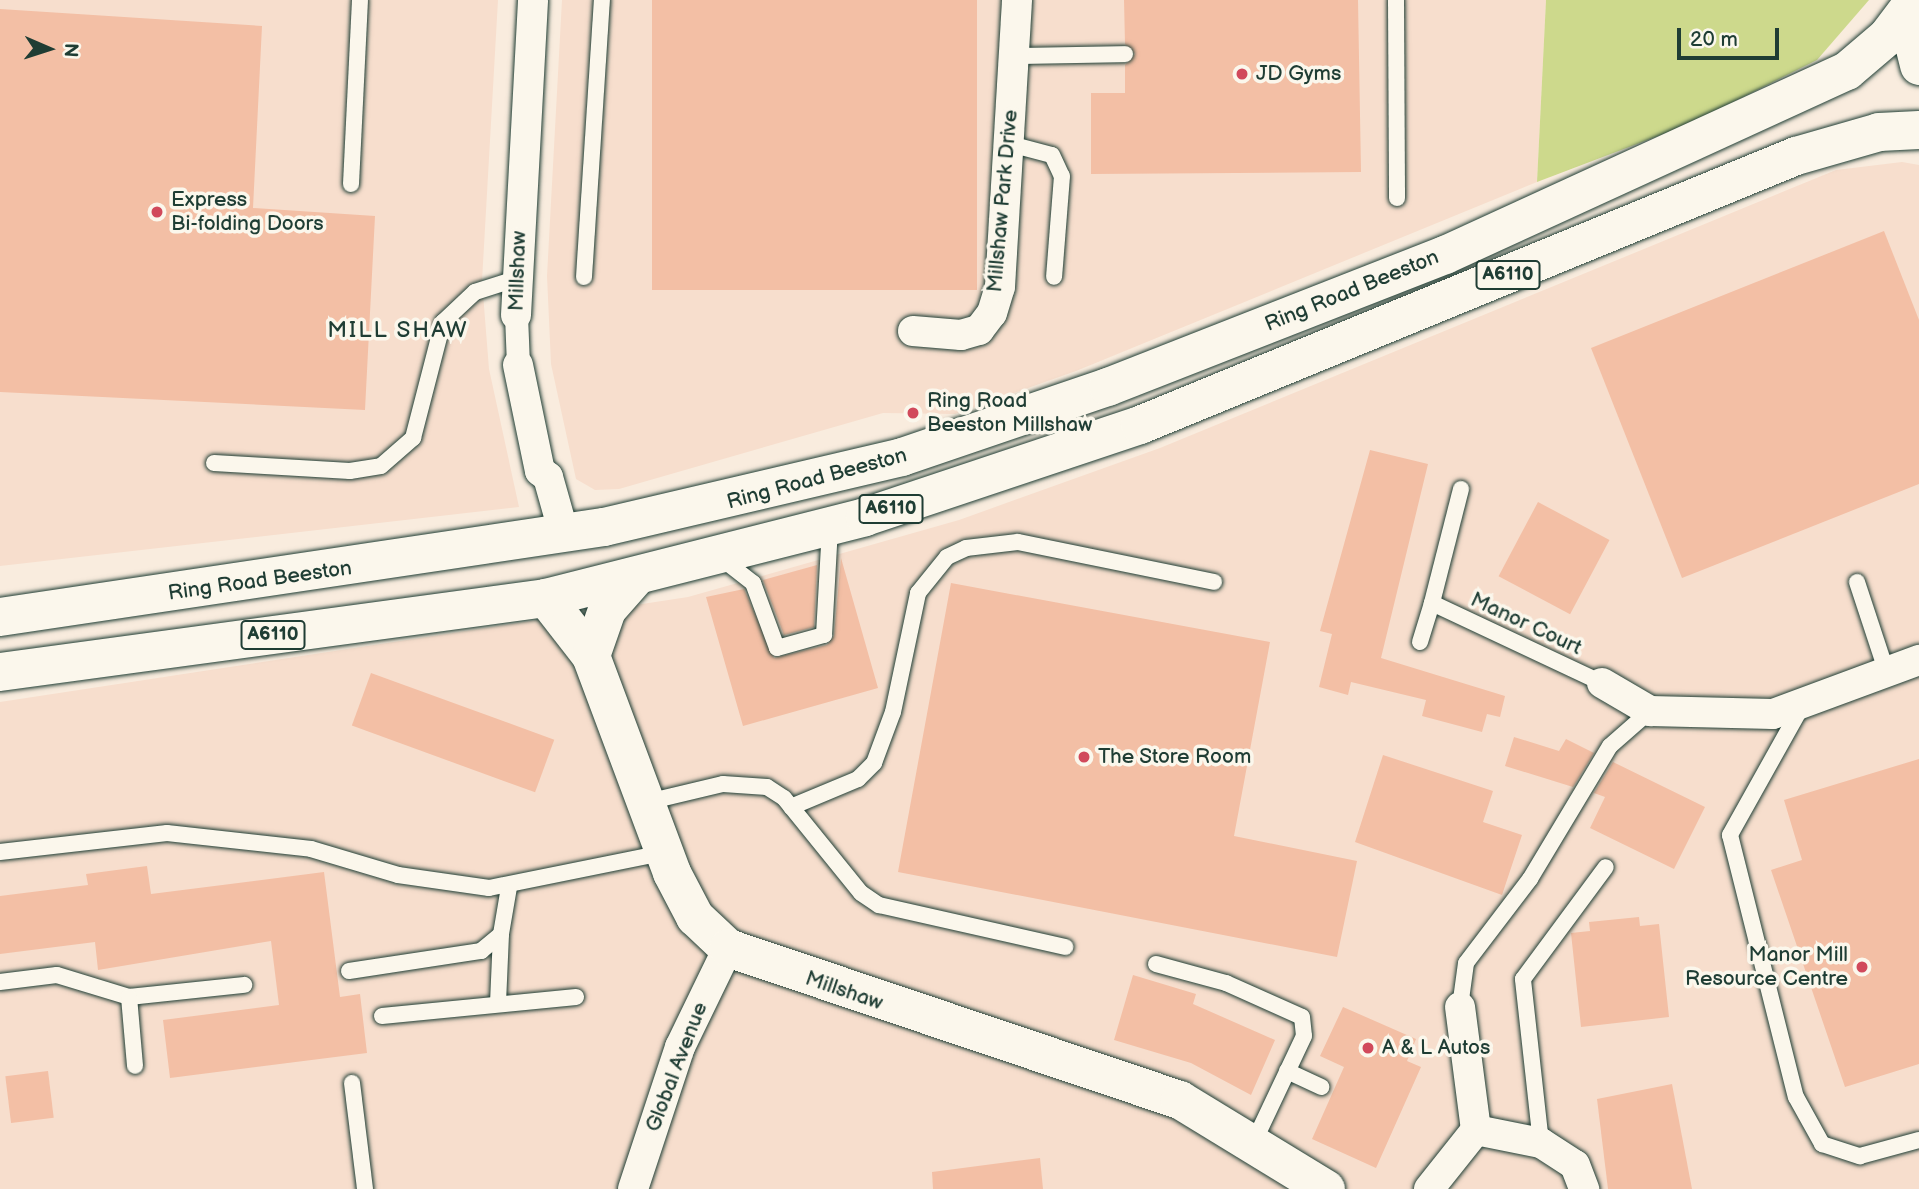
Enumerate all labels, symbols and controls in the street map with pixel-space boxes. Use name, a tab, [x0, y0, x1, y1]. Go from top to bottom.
north arrow	[14, 14, 84, 84]
scale bar	[1681, 14, 1783, 58]
text: 20 m	[1690, 27, 1738, 52]
text: N	[59, 42, 82, 58]
place label: JD Gyms	[1256, 61, 1341, 87]
marker: JD Gyms	[1234, 66, 1250, 82]
street label: Millshaw Park Drive	[982, 109, 1024, 293]
place label: Express Bi-folding Doors	[171, 187, 324, 237]
marker: Express Bi-folding Doors	[149, 204, 165, 220]
street label: Millshaw	[504, 230, 532, 312]
street label: Ring Road Beeston	[1261, 245, 1443, 337]
road number: A6110	[1475, 260, 1541, 290]
district label: MILL SHAW	[328, 316, 468, 344]
place label: Ring Road Beeston Millshaw	[927, 388, 1092, 438]
marker: Ring Road Beeston Millshaw	[905, 405, 921, 421]
street label: Ring Road Beeston	[724, 443, 910, 515]
road number: A6110	[858, 494, 924, 524]
street label: Ring Road Beeston	[167, 556, 353, 606]
street label: Manor Court	[1466, 587, 1586, 661]
road number: A6110	[240, 620, 306, 650]
place label: The Store Room	[1098, 744, 1252, 770]
marker: The Store Room	[1076, 749, 1092, 765]
place label: Manor Mill Resource Centre	[1685, 942, 1848, 992]
marker: Manor Mill Resource Centre	[1854, 959, 1870, 975]
street label: Millshaw	[802, 966, 886, 1016]
street label: Global Avenue	[641, 999, 713, 1135]
place label: A & L Autos	[1382, 1035, 1490, 1061]
marker: A & L Autos	[1360, 1040, 1376, 1056]

